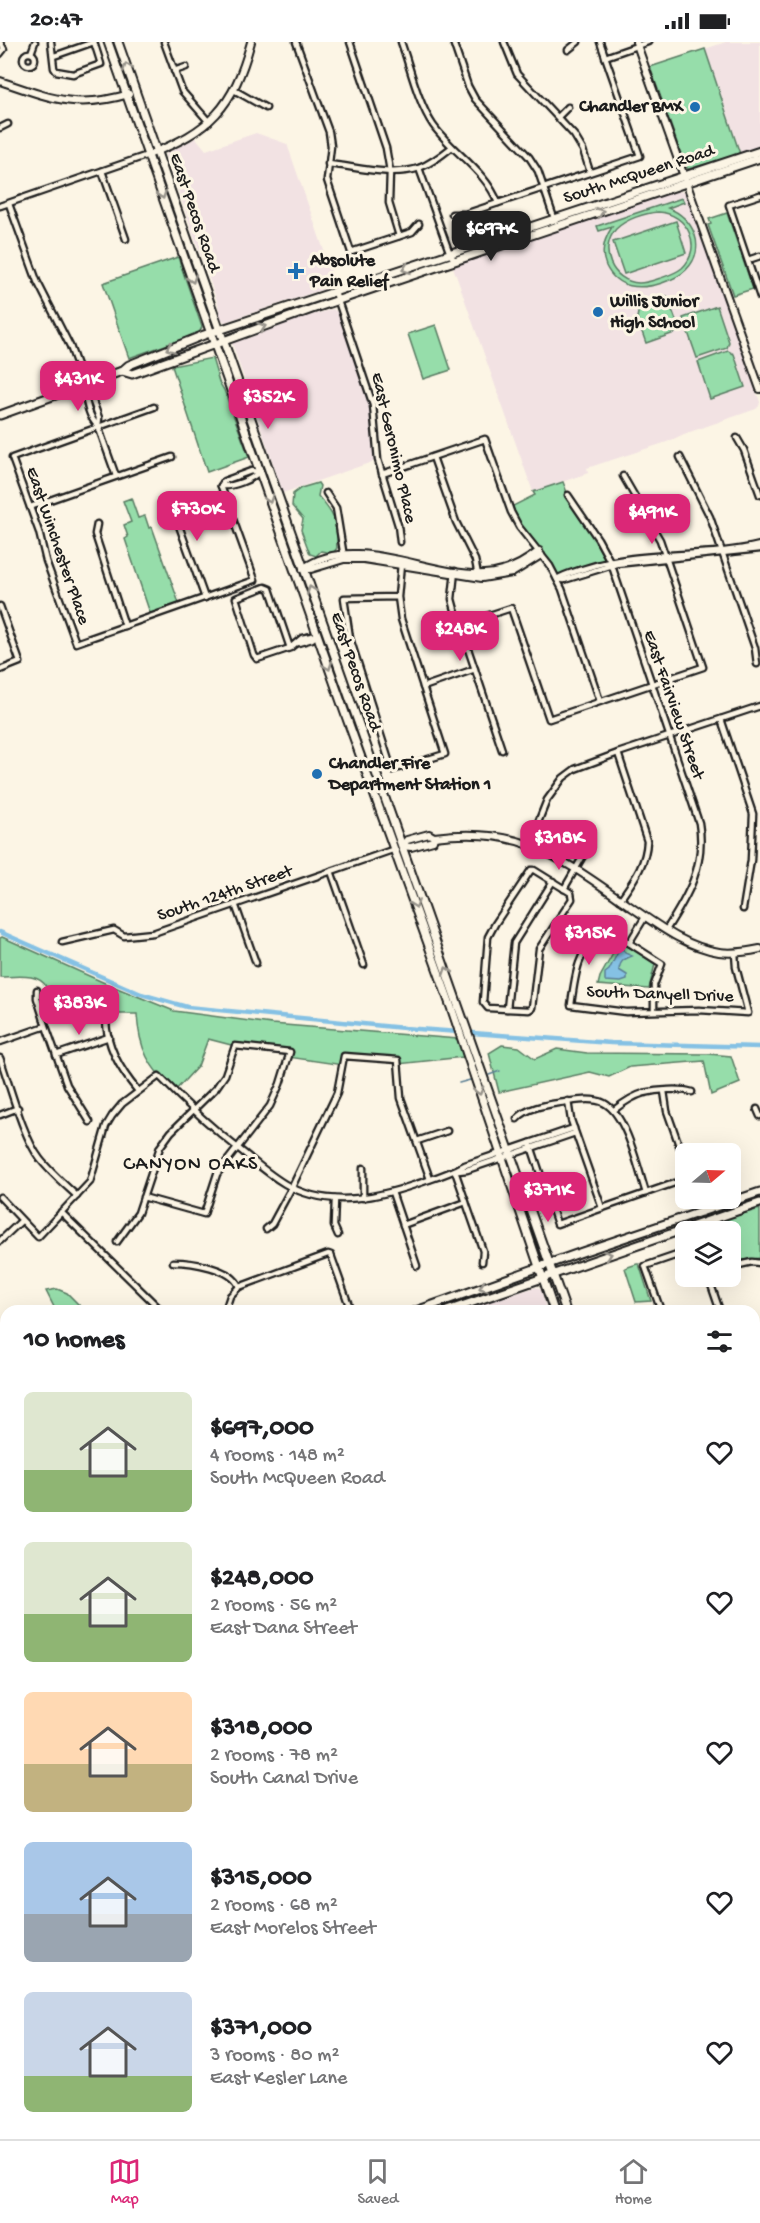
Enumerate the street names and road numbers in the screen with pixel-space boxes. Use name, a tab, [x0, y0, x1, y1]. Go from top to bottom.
street label: South McQueen Road	[561, 140, 718, 209]
street label: East Pecos Road	[164, 151, 225, 277]
street label: East Geronimo Place	[365, 371, 421, 526]
street label: East Winchester Place	[20, 464, 94, 628]
street label: East Pecos Road	[325, 610, 386, 736]
street label: East Fairview Street	[638, 628, 709, 784]
street label: South 124th Street	[155, 861, 297, 927]
street label: South Danyell Drive	[586, 982, 735, 1008]

